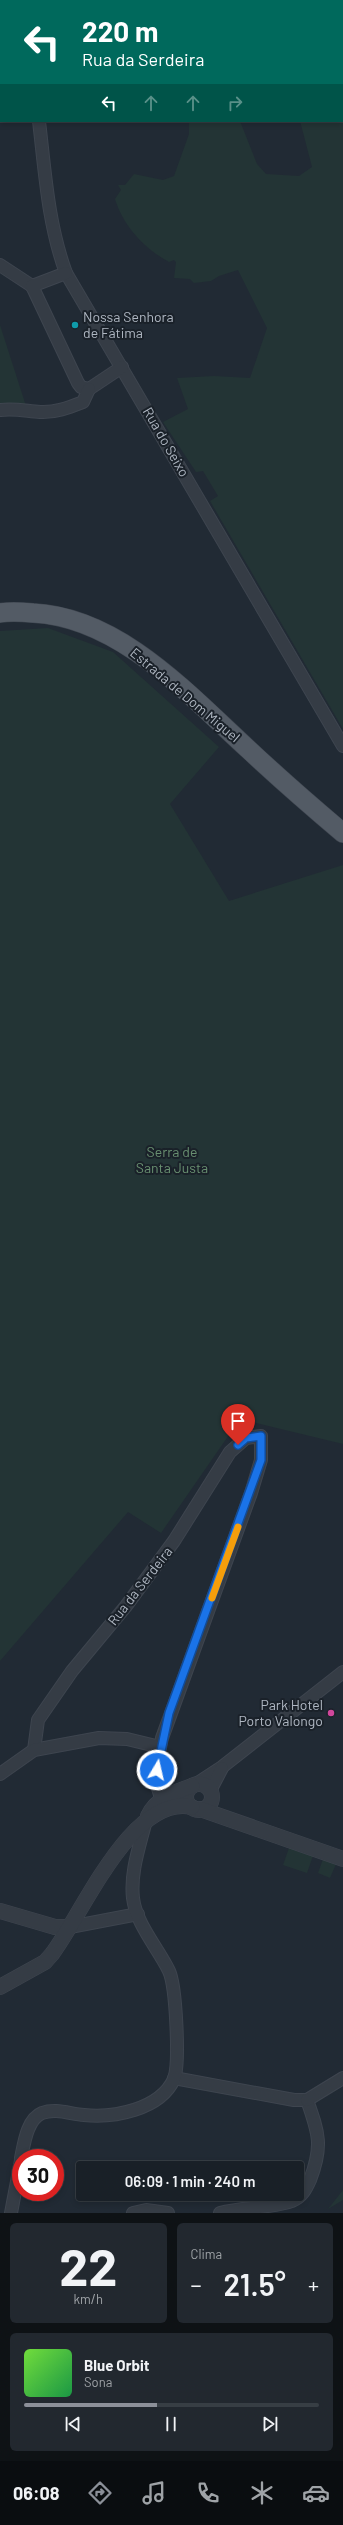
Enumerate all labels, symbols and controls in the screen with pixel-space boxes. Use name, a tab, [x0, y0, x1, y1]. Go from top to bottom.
text: 220 m	[82, 14, 158, 48]
icon: left	[16, 16, 68, 68]
text: Rua da Serdeira	[82, 48, 204, 70]
icon: left	[98, 92, 120, 114]
icon: ahead	[140, 92, 162, 114]
icon: ahead	[182, 92, 204, 114]
icon: right	[224, 92, 246, 114]
place label: Nossa Senhora de Fátima	[83, 308, 174, 341]
marker: Nossa Senhora de Fátima	[70, 320, 80, 330]
street label: Rua do Seixo	[140, 404, 193, 479]
street label: Estrada de Dom Miguel	[127, 644, 244, 745]
park label: Serra de Santa Justa	[136, 1143, 208, 1176]
pin	[221, 1404, 255, 1445]
icon: arrive	[227, 1410, 249, 1432]
street label: Rua da Serdeira	[104, 1543, 176, 1628]
place label: Park Hotel Porto Valongo	[238, 1696, 323, 1729]
marker: Park Hotel Porto Valongo	[326, 1708, 336, 1718]
position arrow	[136, 1749, 178, 1791]
speed limit sign: 30	[12, 2149, 64, 2201]
text: 06:09 · 1 min · 240 m	[125, 2172, 255, 2190]
text: 22	[59, 2234, 117, 2296]
text: Clima	[191, 2246, 222, 2262]
text: 21.5°	[224, 2266, 286, 2302]
text: −	[191, 2271, 202, 2297]
text: +	[308, 2271, 319, 2297]
text: km/h	[74, 2291, 103, 2307]
text: Blue Orbit	[84, 2356, 149, 2374]
text: Sona	[84, 2374, 112, 2390]
icon: previous	[62, 2413, 84, 2435]
icon: pause	[160, 2413, 182, 2435]
icon: next	[259, 2413, 281, 2435]
icon: directions	[86, 2479, 114, 2507]
icon: music	[140, 2479, 168, 2507]
icon: phone	[194, 2479, 222, 2507]
icon: climate	[248, 2479, 276, 2507]
icon: car	[302, 2479, 330, 2507]
text: 06:08	[13, 2482, 60, 2504]

